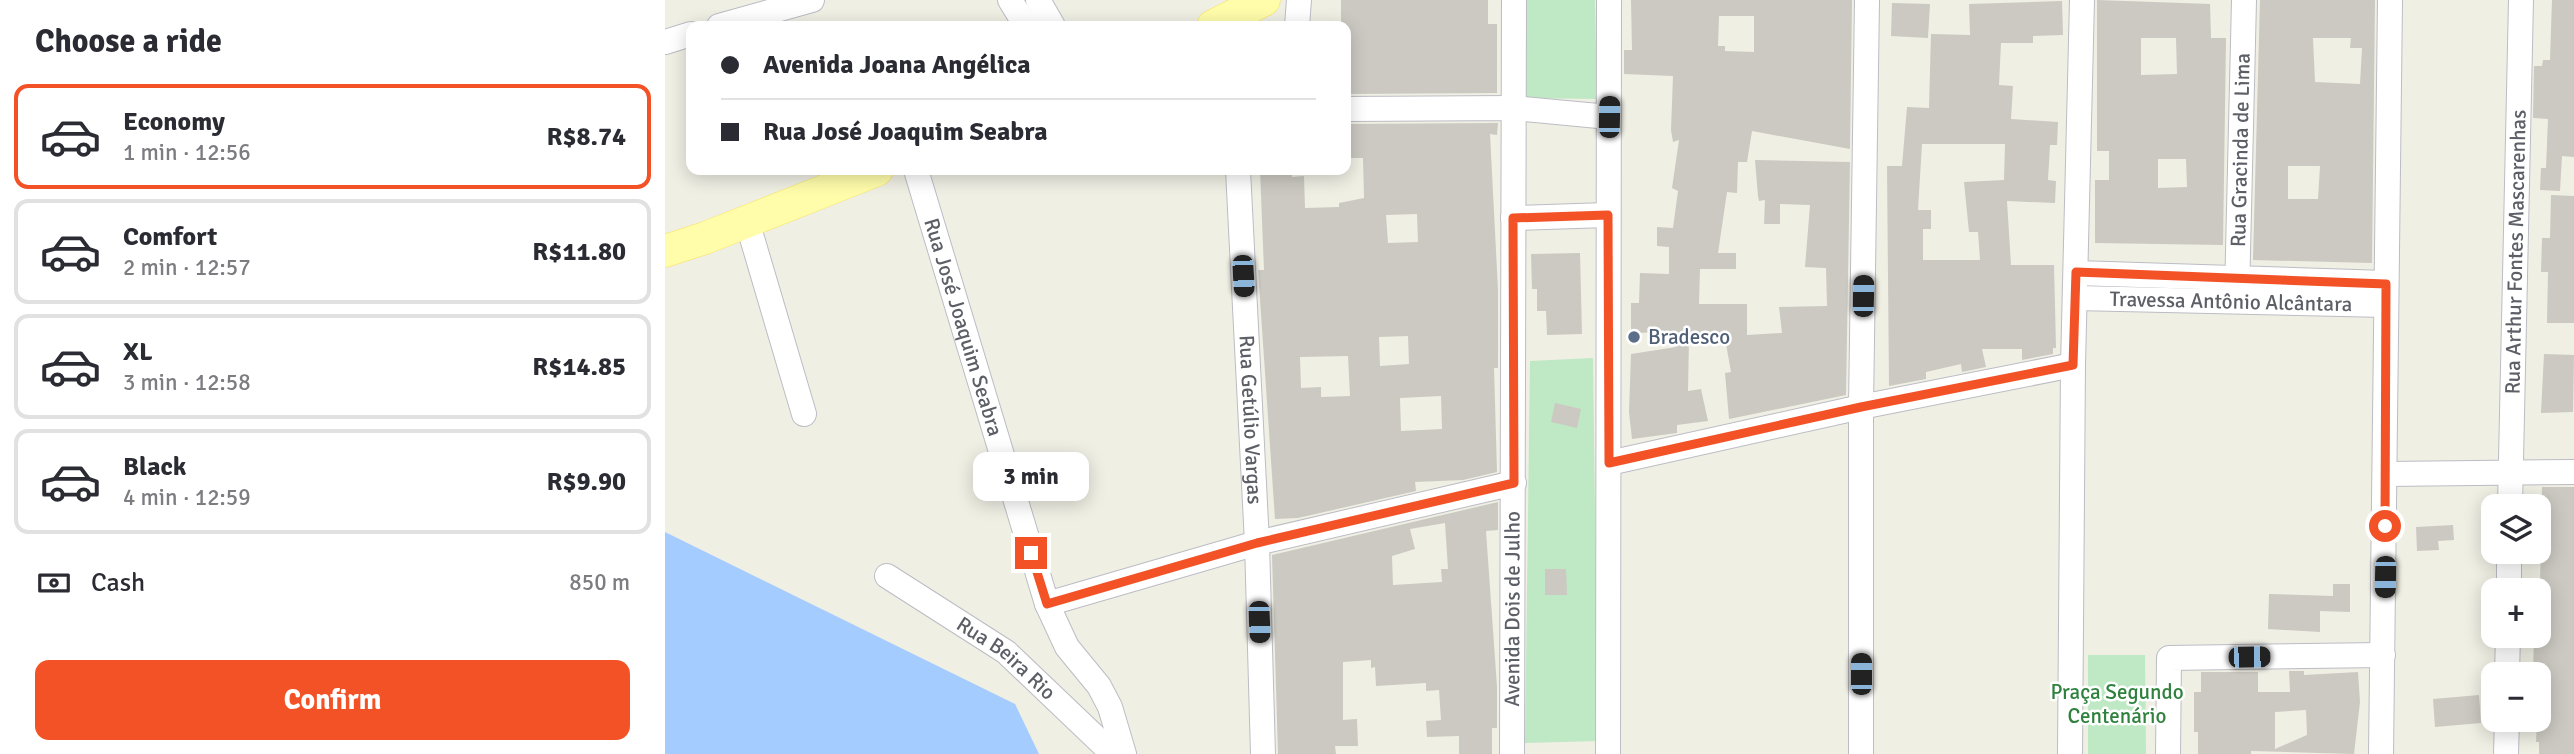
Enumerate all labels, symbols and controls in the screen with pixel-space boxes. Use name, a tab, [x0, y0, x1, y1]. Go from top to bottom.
text: Choose a ride	[35, 22, 222, 61]
text: Avenida Joana Angélica	[763, 49, 1031, 81]
street label: Rua Gracinda de Lima	[2225, 53, 2256, 247]
car	[1599, 96, 1620, 138]
icon: car	[39, 105, 102, 168]
text: Economy	[123, 106, 225, 138]
street label: Rua Arthur Fontes Mascarenhas	[2499, 109, 2532, 395]
text: Rua José Joaquim Seabra	[763, 116, 1048, 148]
text: R$8.74	[546, 121, 626, 153]
text: 1 min · 12:56	[123, 138, 251, 167]
street label: Rua José Joaquim Seabra	[918, 215, 1009, 439]
icon: car	[39, 220, 102, 283]
text: Comfort	[123, 221, 217, 253]
text: R$11.80	[532, 236, 626, 268]
text: 2 min · 12:57	[123, 253, 251, 282]
car	[1232, 254, 1255, 298]
car	[1853, 275, 1874, 317]
street label: Travessa Antônio Alcântara	[2109, 286, 2353, 317]
place label: Bradesco	[1648, 324, 1730, 350]
marker: Bradesco	[1626, 329, 1642, 345]
street label: Rua Getúlio Vargas	[1233, 334, 1268, 505]
icon: car	[39, 335, 102, 398]
text: XL	[123, 336, 153, 368]
text: R$14.85	[532, 351, 626, 383]
text: 3 min · 12:58	[123, 368, 251, 397]
icon: car	[39, 450, 102, 513]
text: Black	[123, 451, 186, 483]
callout: 3 min	[973, 452, 1089, 500]
text: 3 min	[1003, 462, 1059, 491]
text: R$9.90	[546, 466, 626, 498]
text: 4 min · 12:59	[123, 483, 251, 512]
map controls	[2481, 494, 2551, 732]
button: layers	[2481, 494, 2551, 564]
route start	[2369, 510, 2401, 542]
street label: Avenida Dois de Julho	[1499, 511, 1526, 707]
route end	[1015, 537, 1047, 569]
car	[2375, 556, 2396, 598]
icon: cash	[35, 564, 73, 602]
text: Cash	[91, 567, 145, 599]
text: 850 m	[569, 568, 630, 597]
button: +	[2481, 578, 2551, 648]
car	[1248, 601, 1271, 643]
street label: Rua Beira Rio	[952, 611, 1061, 705]
car	[2228, 646, 2271, 668]
car	[1851, 653, 1872, 695]
button: Confirm	[35, 660, 630, 740]
button: −	[2481, 662, 2551, 732]
park label: Praça Segundo Centenário	[2050, 679, 2184, 729]

